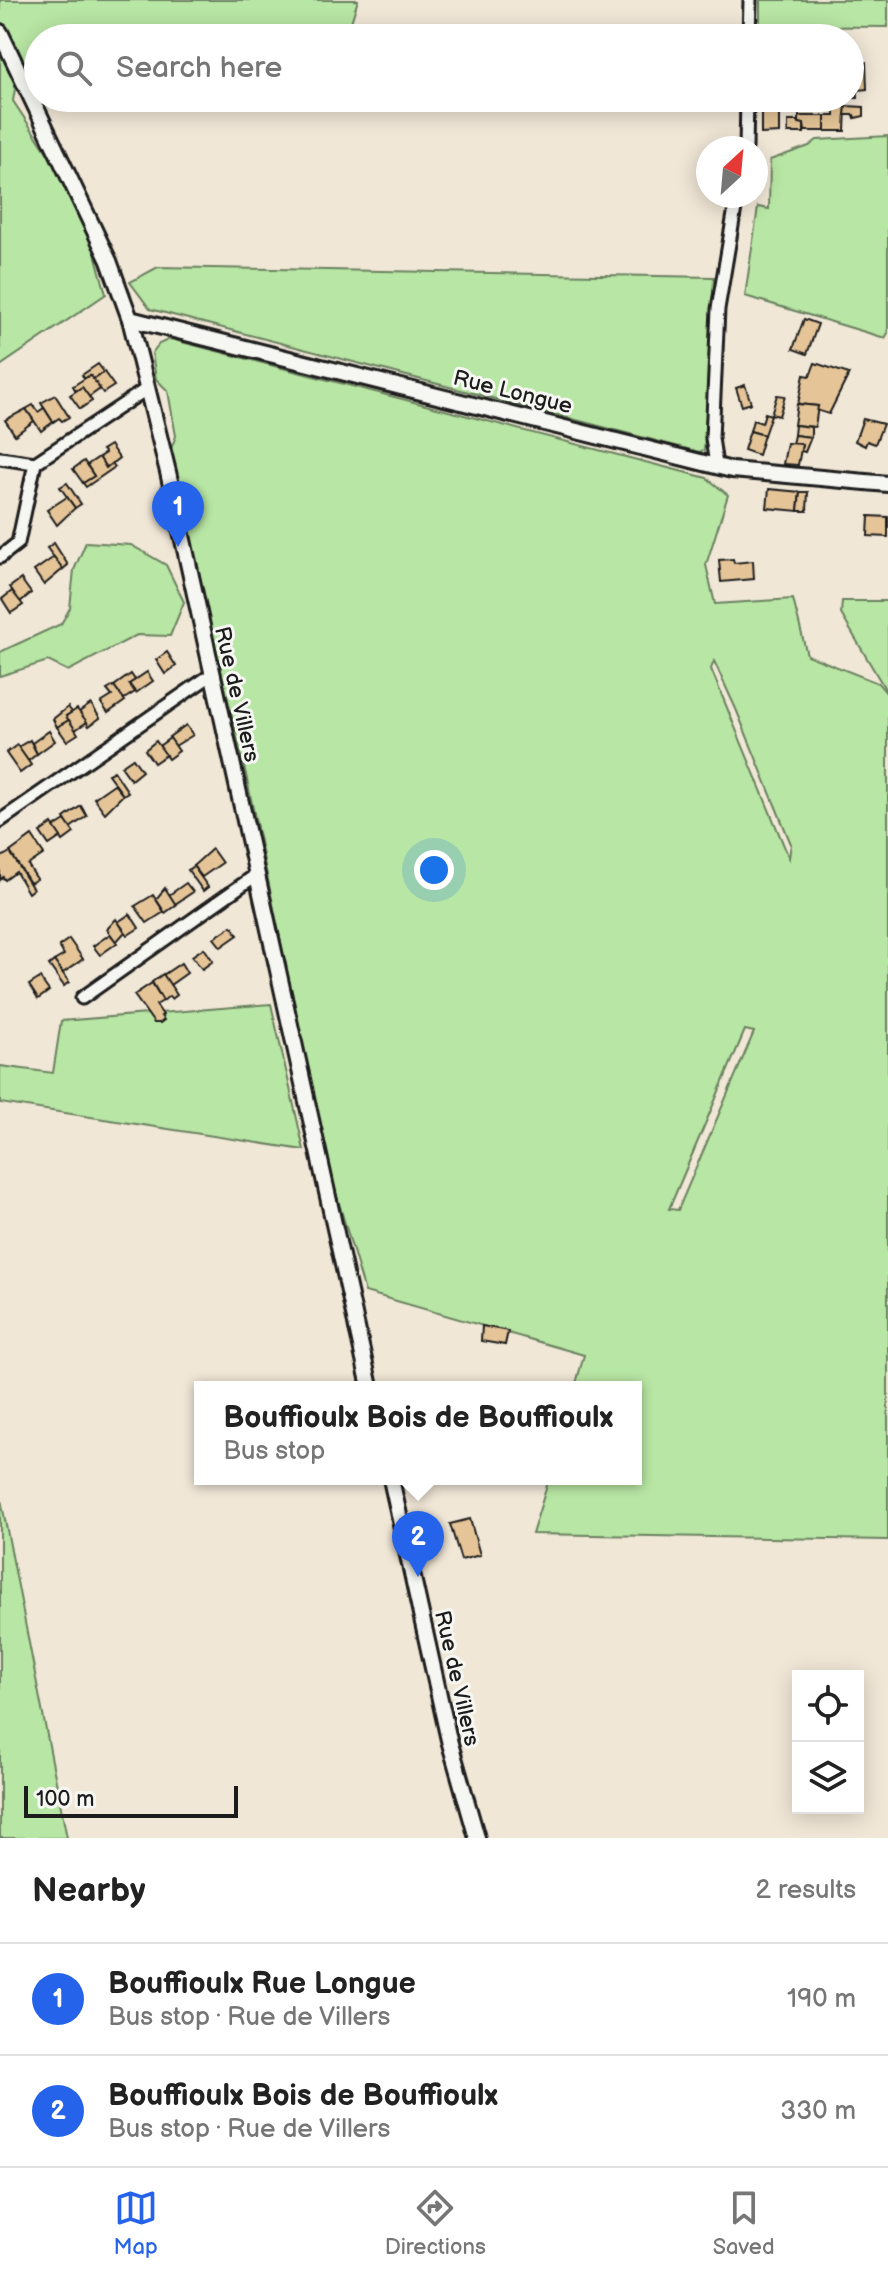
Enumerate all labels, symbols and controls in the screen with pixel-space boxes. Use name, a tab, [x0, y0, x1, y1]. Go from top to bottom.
search box	[24, 24, 864, 112]
icon: search	[52, 46, 96, 90]
text: Search here	[116, 50, 282, 86]
north arrow	[696, 136, 768, 208]
street label: Rue Longue	[450, 365, 575, 420]
pin: 1	[152, 481, 204, 547]
street label: Rue de Villers	[208, 624, 265, 765]
your location	[414, 850, 454, 890]
popup	[194, 1381, 642, 1485]
text: Bouffioulx Bois de Bouffioulx	[223, 1400, 613, 1436]
text: Bus stop	[223, 1436, 325, 1467]
pin: 2	[392, 1511, 444, 1577]
street label: Rue de Villers	[428, 1608, 485, 1749]
map controls	[792, 1670, 864, 1814]
button: locate	[792, 1670, 864, 1742]
button: layers	[792, 1742, 864, 1814]
scale bar	[24, 1782, 238, 1818]
text: 100 m	[36, 1786, 95, 1813]
text: Nearby	[32, 1870, 146, 1911]
text: 2 results	[756, 1875, 856, 1906]
text: Bouffioulx Rue Longue	[108, 1966, 416, 2002]
text: 1	[53, 1984, 63, 2015]
text: 190 m	[787, 1984, 856, 2015]
text: Bus stop · Rue de Villers	[108, 2002, 390, 2033]
text: Bouffioulx Bois de Bouffioulx	[108, 2078, 498, 2114]
text: 2	[50, 2096, 66, 2127]
text: 330 m	[780, 2096, 856, 2127]
text: Bus stop · Rue de Villers	[108, 2114, 390, 2145]
tab: Map	[113, 2186, 158, 2261]
tab: Directions	[385, 2186, 486, 2261]
tab: Saved	[713, 2186, 775, 2261]

